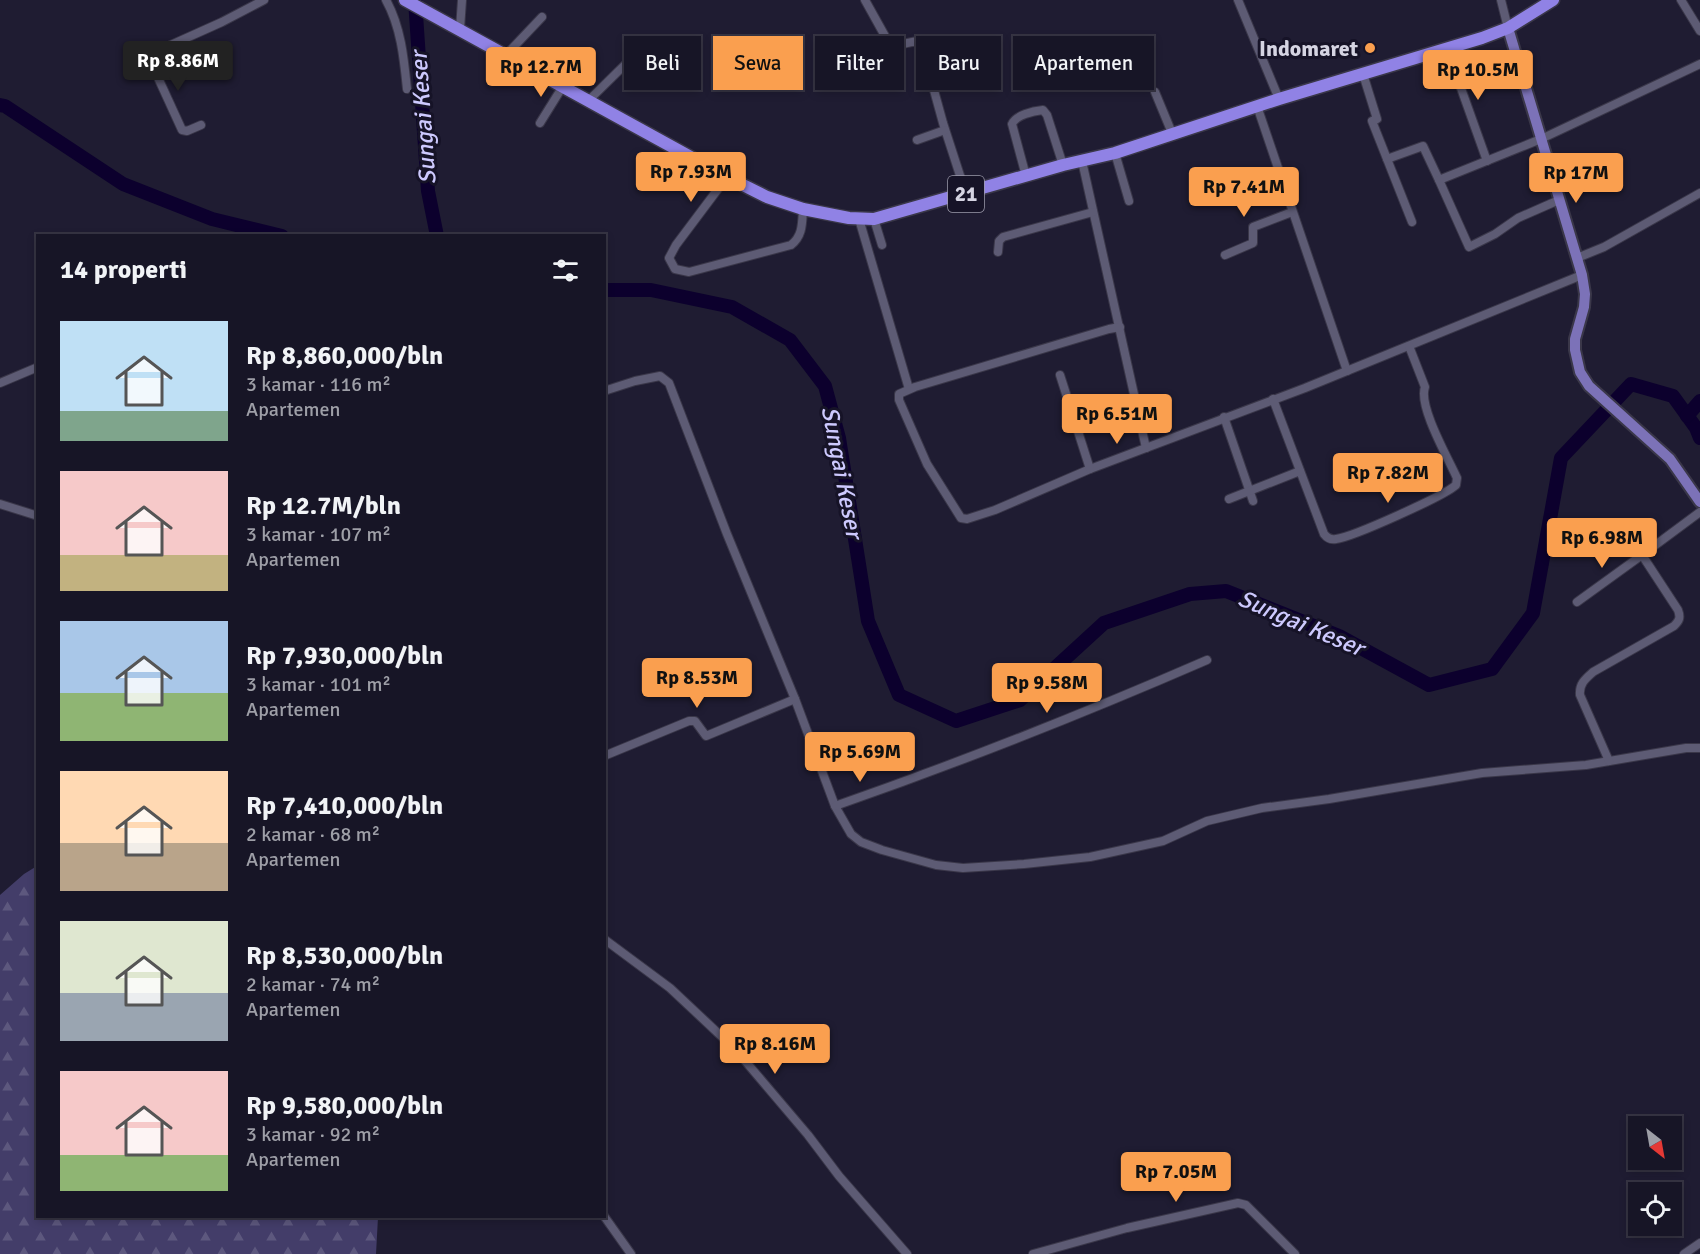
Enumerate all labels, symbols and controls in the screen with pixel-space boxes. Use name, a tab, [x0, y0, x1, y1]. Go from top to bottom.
place label: Indomaret	[1259, 35, 1358, 62]
chip: Beli	[624, 36, 701, 90]
chip: Sewa	[713, 36, 803, 90]
chip: Filter	[815, 36, 904, 90]
chip: Baru	[916, 36, 1001, 90]
chip: Apartemen	[1013, 36, 1154, 90]
pin: Rp 8.86M	[116, 41, 240, 92]
marker: Indomaret	[1363, 41, 1377, 55]
water label: Sungai Keser	[403, 47, 443, 186]
pin: Rp 12.7M	[479, 47, 603, 98]
text: Rp 8.86M	[137, 48, 219, 73]
pin: Rp 10.5M	[1416, 50, 1540, 101]
text: Rp 12.7M	[500, 54, 582, 79]
text: Rp 10.5M	[1437, 57, 1519, 82]
pin: Rp 7.93M	[629, 152, 753, 203]
pin: Rp 17M	[1527, 153, 1625, 204]
text: Rp 7.93M	[650, 159, 732, 184]
text: Rp 17M	[1543, 160, 1609, 185]
pin: Rp 7.41M	[1182, 167, 1306, 218]
text: Rp 7.41M	[1203, 174, 1285, 199]
road number: 21	[948, 176, 984, 212]
text: 14 properti	[60, 254, 187, 286]
icon: filters	[549, 254, 582, 287]
text: Rp 8,860,000/bln	[246, 340, 443, 372]
icon: home	[108, 345, 180, 417]
text: 3 kamar · 116 m²	[246, 372, 391, 397]
pin: Rp 6.51M	[1055, 394, 1179, 445]
text: Apartemen	[246, 397, 340, 422]
text: Rp 6.51M	[1076, 401, 1158, 426]
water label: Sungai Keser	[815, 404, 870, 543]
pin: Rp 7.82M	[1326, 453, 1450, 504]
text: Rp 7.82M	[1347, 460, 1429, 485]
text: Rp 12.7M/bln	[246, 490, 401, 522]
icon: home	[108, 495, 180, 567]
pin: Rp 6.98M	[1540, 518, 1664, 569]
text: 3 kamar · 107 m²	[246, 522, 391, 547]
text: Rp 6.98M	[1561, 525, 1643, 550]
text: Apartemen	[246, 547, 340, 572]
water label: Sungai Keser	[1234, 583, 1371, 664]
text: Rp 7,930,000/bln	[246, 640, 443, 672]
icon: home	[108, 645, 180, 717]
pin: Rp 8.53M	[635, 658, 759, 709]
pin: Rp 9.58M	[985, 663, 1109, 714]
text: Rp 8.53M	[656, 665, 738, 690]
text: Rp 9.58M	[1006, 670, 1088, 695]
text: 3 kamar · 101 m²	[246, 672, 391, 697]
text: Apartemen	[246, 697, 340, 722]
pin: Rp 5.69M	[798, 732, 922, 783]
text: Rp 5.69M	[819, 739, 901, 764]
text: Rp 7,410,000/bln	[246, 790, 443, 822]
icon: home	[108, 795, 180, 867]
text: 2 kamar · 68 m²	[246, 822, 380, 847]
text: Apartemen	[246, 847, 340, 872]
text: Rp 8,530,000/bln	[246, 940, 443, 972]
icon: home	[108, 945, 180, 1017]
text: 2 kamar · 74 m²	[246, 972, 380, 997]
text: Apartemen	[246, 997, 340, 1022]
pin: Rp 8.16M	[713, 1024, 837, 1075]
text: Rp 8.16M	[734, 1031, 816, 1056]
text: Rp 9,580,000/bln	[246, 1090, 443, 1122]
icon: home	[108, 1095, 180, 1167]
north arrow	[1628, 1116, 1682, 1170]
map controls	[1628, 1116, 1682, 1236]
text: 3 kamar · 92 m²	[246, 1122, 380, 1147]
text: Apartemen	[246, 1147, 340, 1172]
pin: Rp 7.05M	[1114, 1152, 1238, 1203]
text: Rp 7.05M	[1135, 1159, 1217, 1184]
button: locate	[1628, 1182, 1682, 1236]

